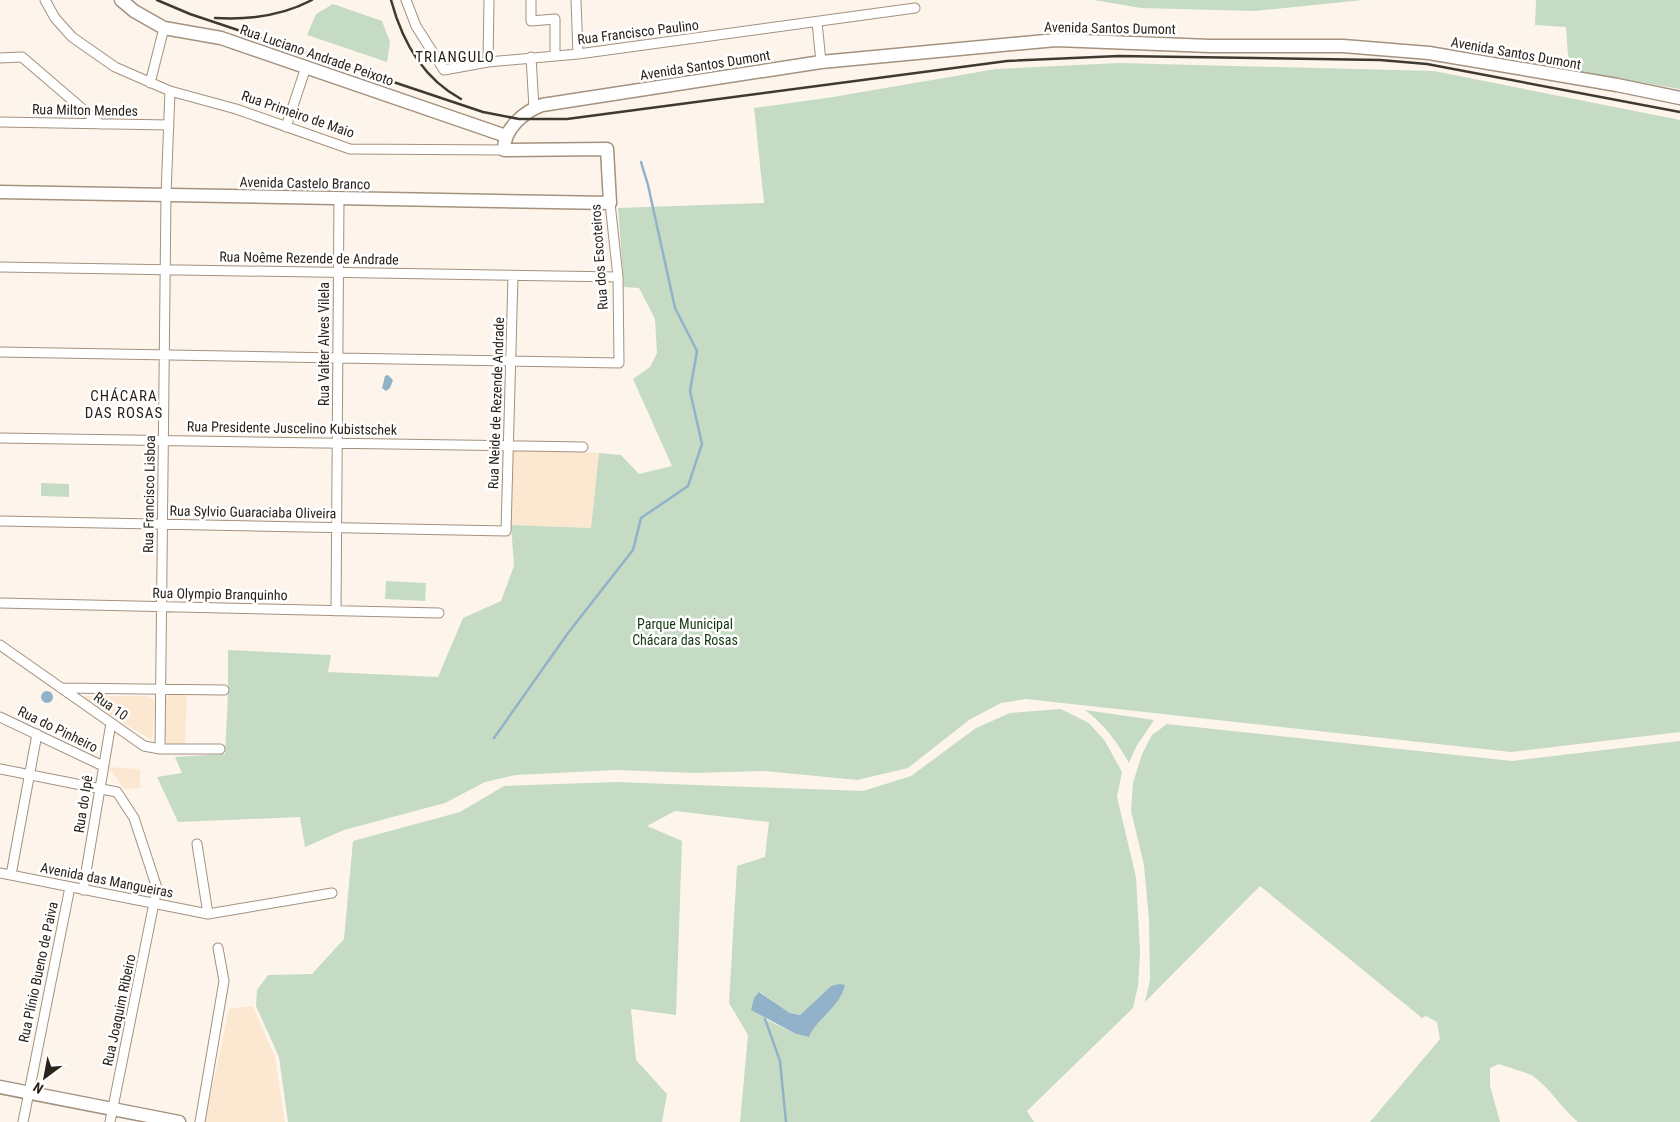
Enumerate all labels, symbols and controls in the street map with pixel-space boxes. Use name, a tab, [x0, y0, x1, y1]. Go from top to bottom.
street label: Rua Francisco Paulino	[576, 17, 700, 47]
street label: Avenida Santos Dumont	[1044, 19, 1176, 37]
street label: Rua Luciano Andrade Peixoto	[238, 21, 396, 89]
street label: Avenida Santos Dumont	[1450, 34, 1582, 72]
street label: Avenida Santos Dumont	[639, 47, 771, 83]
district label: TRIANGULO	[415, 48, 495, 66]
street label: Rua Primeiro de Maio	[239, 87, 357, 141]
street label: Rua Milton Mendes	[32, 101, 138, 119]
street label: Avenida Castelo Branco	[239, 174, 371, 192]
street label: Rua dos Escoteiros	[587, 204, 611, 310]
street label: Rua Noême Rezende de Andrade	[219, 248, 399, 268]
street label: Rua Valter Alves Vilela	[316, 282, 332, 406]
street label: Rua Neide de Rezende Andrade	[485, 316, 507, 489]
district label: CHÁCARA DAS ROSAS	[85, 387, 163, 422]
street label: Rua Presidente Juscelino Kubistschek	[187, 418, 398, 438]
street label: Rua Francisco Lisboa	[140, 435, 158, 553]
street label: Rua Sylvio Guaraciaba Oliveira	[170, 503, 336, 521]
street label: Rua Olympio Branquinho	[152, 585, 288, 603]
park label: Parque Municipal Chácara das Rosas	[632, 616, 738, 648]
street label: Rua 10	[91, 689, 131, 723]
street label: Rua do Pinheiro	[16, 703, 100, 755]
street label: Rua do Ipê	[71, 774, 96, 834]
street label: Avenida das Mangueiras	[39, 859, 175, 901]
street label: Rua Plínio Bueno de Paiva	[15, 900, 61, 1044]
street label: Rua Joaquim Ribeiro	[99, 953, 139, 1067]
north arrow	[20, 1052, 70, 1102]
text: N	[30, 1079, 46, 1097]

